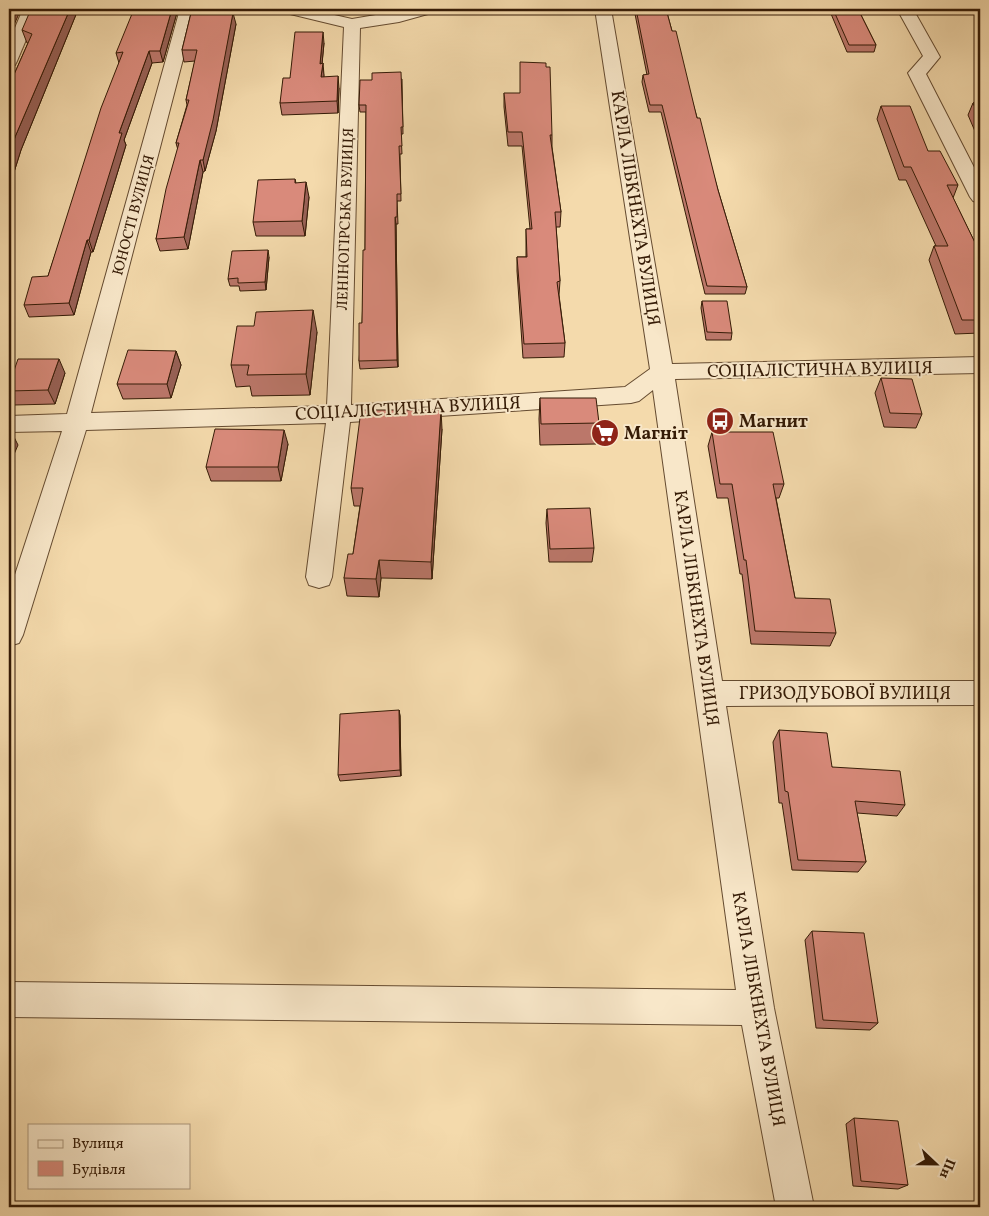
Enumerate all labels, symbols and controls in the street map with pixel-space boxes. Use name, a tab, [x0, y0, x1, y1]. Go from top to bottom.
street label: КАРЛА ЛІБКНЕХТА ВУЛИЦЯ	[604, 88, 666, 328]
street label: ЛЕНІНОГІРСЬКА ВУЛИЦЯ	[333, 127, 360, 311]
street label: ЮНОСТІ ВУЛИЦЯ	[108, 153, 161, 278]
street label: СОЦІАЛІСТИЧНА ВУЛИЦЯ	[707, 356, 933, 385]
street label: СОЦІАЛІСТИЧНА ВУЛИЦЯ	[295, 391, 521, 428]
bus stop icon: Магнит	[705, 406, 735, 436]
place label: Магнит	[739, 410, 808, 435]
supermarket icon: Магніт	[590, 418, 620, 448]
place label: Магніт	[624, 422, 688, 447]
street label: КАРЛА ЛІБКНЕХТА ВУЛИЦЯ	[667, 488, 724, 728]
street label: ГРИЗОДУБОВОЇ ВУЛИЦЯ	[739, 682, 951, 707]
street label: КАРЛА ЛІБКНЕХТА ВУЛИЦЯ	[725, 890, 791, 1129]
legend	[28, 1124, 190, 1188]
text: Вулиця	[72, 1134, 124, 1155]
north arrow	[912, 1138, 962, 1188]
text: Пн	[934, 1156, 959, 1181]
text: Будівля	[72, 1160, 126, 1181]

